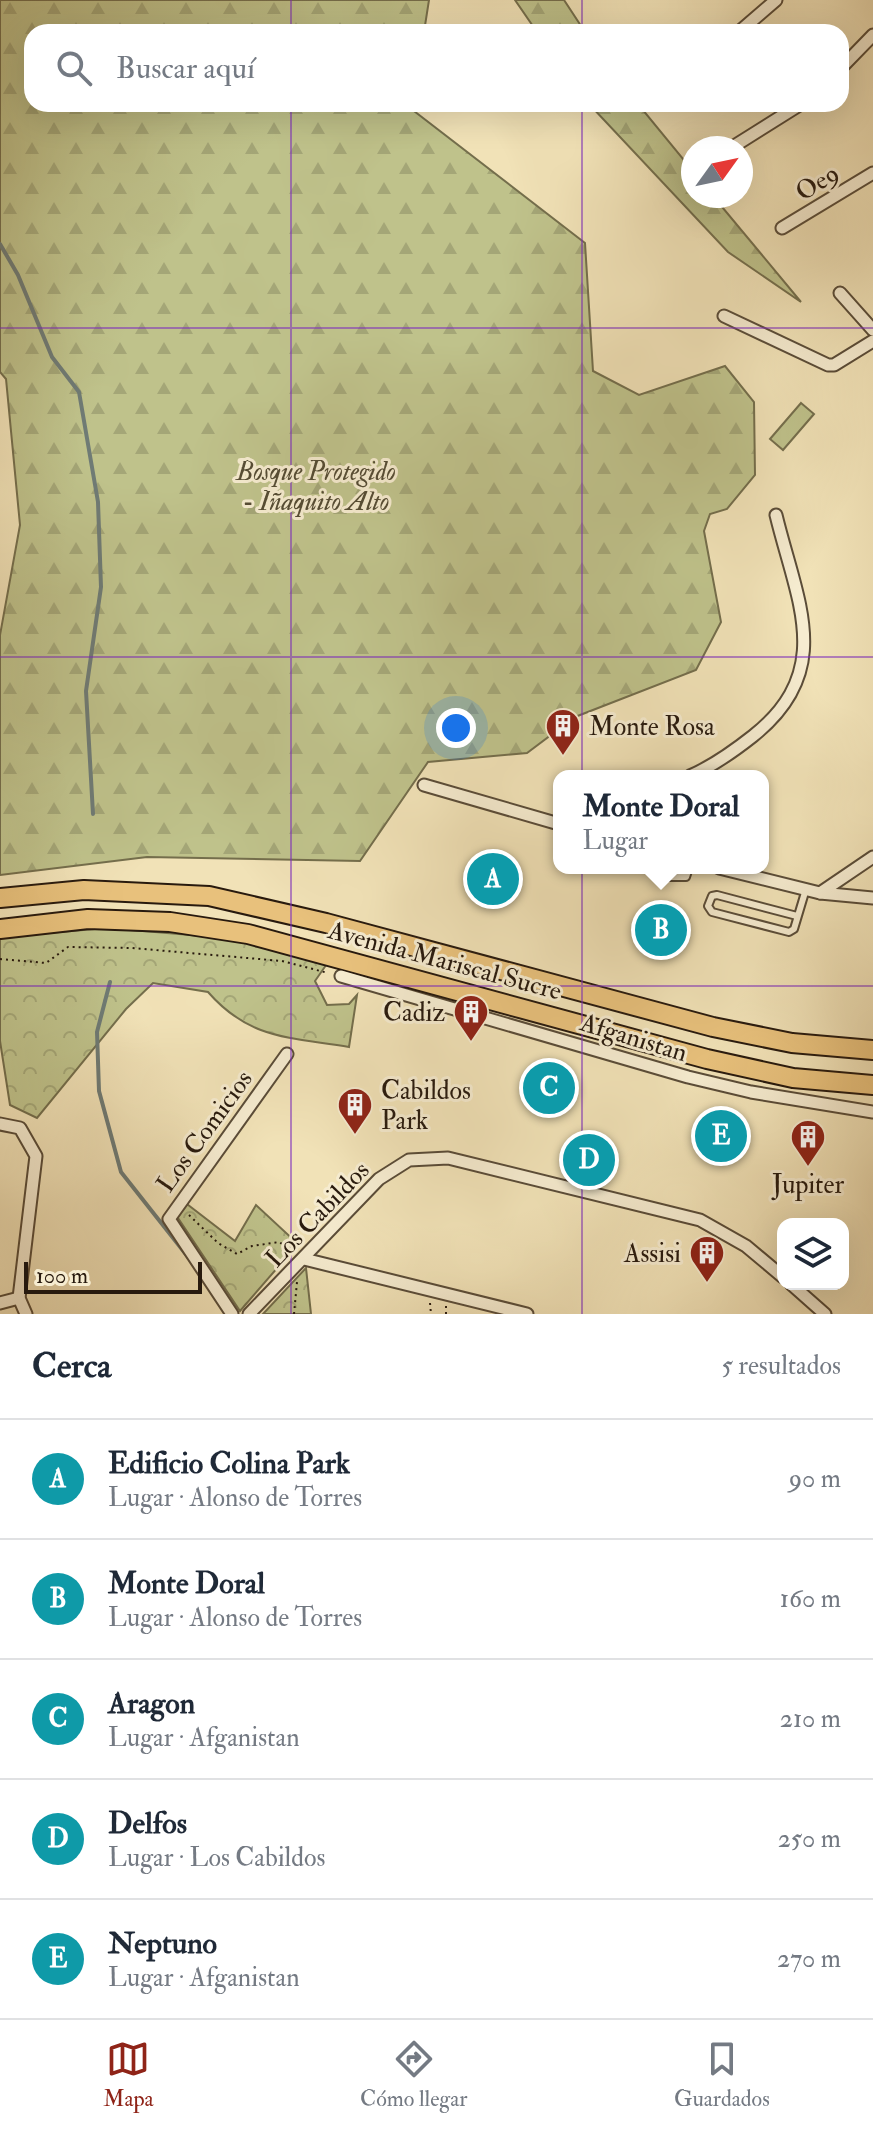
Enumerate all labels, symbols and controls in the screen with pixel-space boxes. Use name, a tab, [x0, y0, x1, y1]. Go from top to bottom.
search box	[24, 24, 849, 112]
icon: search	[52, 46, 96, 90]
text: Buscar aquí	[116, 50, 255, 87]
north arrow	[681, 136, 753, 208]
street label: Oe9	[790, 157, 845, 208]
park label: Bosque Protegido - Iñaquito Alto	[234, 456, 396, 518]
building icon: Monte Rosa	[544, 707, 582, 757]
your location	[436, 708, 476, 748]
place label: Monte Rosa	[589, 711, 715, 743]
popup	[553, 770, 769, 874]
text: Monte Doral	[583, 788, 739, 825]
text: Lugar	[583, 825, 648, 857]
pin: A	[467, 849, 519, 909]
pin: B	[635, 900, 687, 960]
street label: Avenida Mariscal Sucre	[324, 914, 565, 1008]
building icon: Cadiz	[452, 993, 490, 1043]
place label: Cadiz	[383, 997, 445, 1029]
street label: Afganistan	[575, 1006, 691, 1069]
pin: C	[523, 1058, 575, 1118]
street label: Los Comicios	[150, 1064, 260, 1199]
place label: Cabildos Park	[381, 1075, 471, 1137]
building icon: Cabildos Park	[336, 1086, 374, 1136]
pin: E	[695, 1106, 747, 1166]
building icon: Jupiter	[789, 1118, 827, 1168]
pin: D	[563, 1130, 615, 1190]
street label: Los Cabildos	[259, 1155, 376, 1275]
place label: Jupiter	[771, 1169, 844, 1202]
map controls	[777, 1218, 849, 1290]
button: layers	[777, 1218, 849, 1290]
building icon: Assisi	[688, 1234, 726, 1284]
place label: Assisi	[623, 1238, 681, 1270]
scale bar	[24, 1258, 202, 1294]
text: 100 m	[36, 1262, 88, 1290]
text: Cerca	[32, 1345, 111, 1388]
text: 5 resultados	[721, 1350, 841, 1382]
text: Edificio Colina Park	[108, 1445, 350, 1482]
text: A	[50, 1463, 66, 1495]
text: 90 m	[789, 1463, 841, 1495]
text: Lugar · Alonso de Torres	[108, 1482, 362, 1514]
text: Monte Doral	[108, 1565, 265, 1602]
text: B	[49, 1583, 67, 1615]
text: 160 m	[780, 1583, 841, 1615]
text: Lugar · Alonso de Torres	[108, 1602, 362, 1634]
text: Aragon	[108, 1685, 195, 1722]
text: C	[48, 1703, 68, 1735]
text: 210 m	[780, 1703, 841, 1735]
text: Lugar · Afganistan	[108, 1722, 300, 1754]
text: Delfos	[108, 1805, 187, 1842]
text: D	[47, 1823, 69, 1855]
text: 250 m	[778, 1823, 841, 1855]
text: Lugar · Los Cabildos	[108, 1842, 325, 1874]
text: Neptuno	[108, 1925, 217, 1962]
text: E	[49, 1943, 67, 1975]
text: 270 m	[777, 1943, 841, 1975]
text: Lugar · Afganistan	[108, 1962, 300, 1994]
tab: Mapa	[103, 2037, 154, 2113]
tab: Cómo llegar	[360, 2037, 467, 2113]
tab: Guardados	[674, 2037, 770, 2113]

